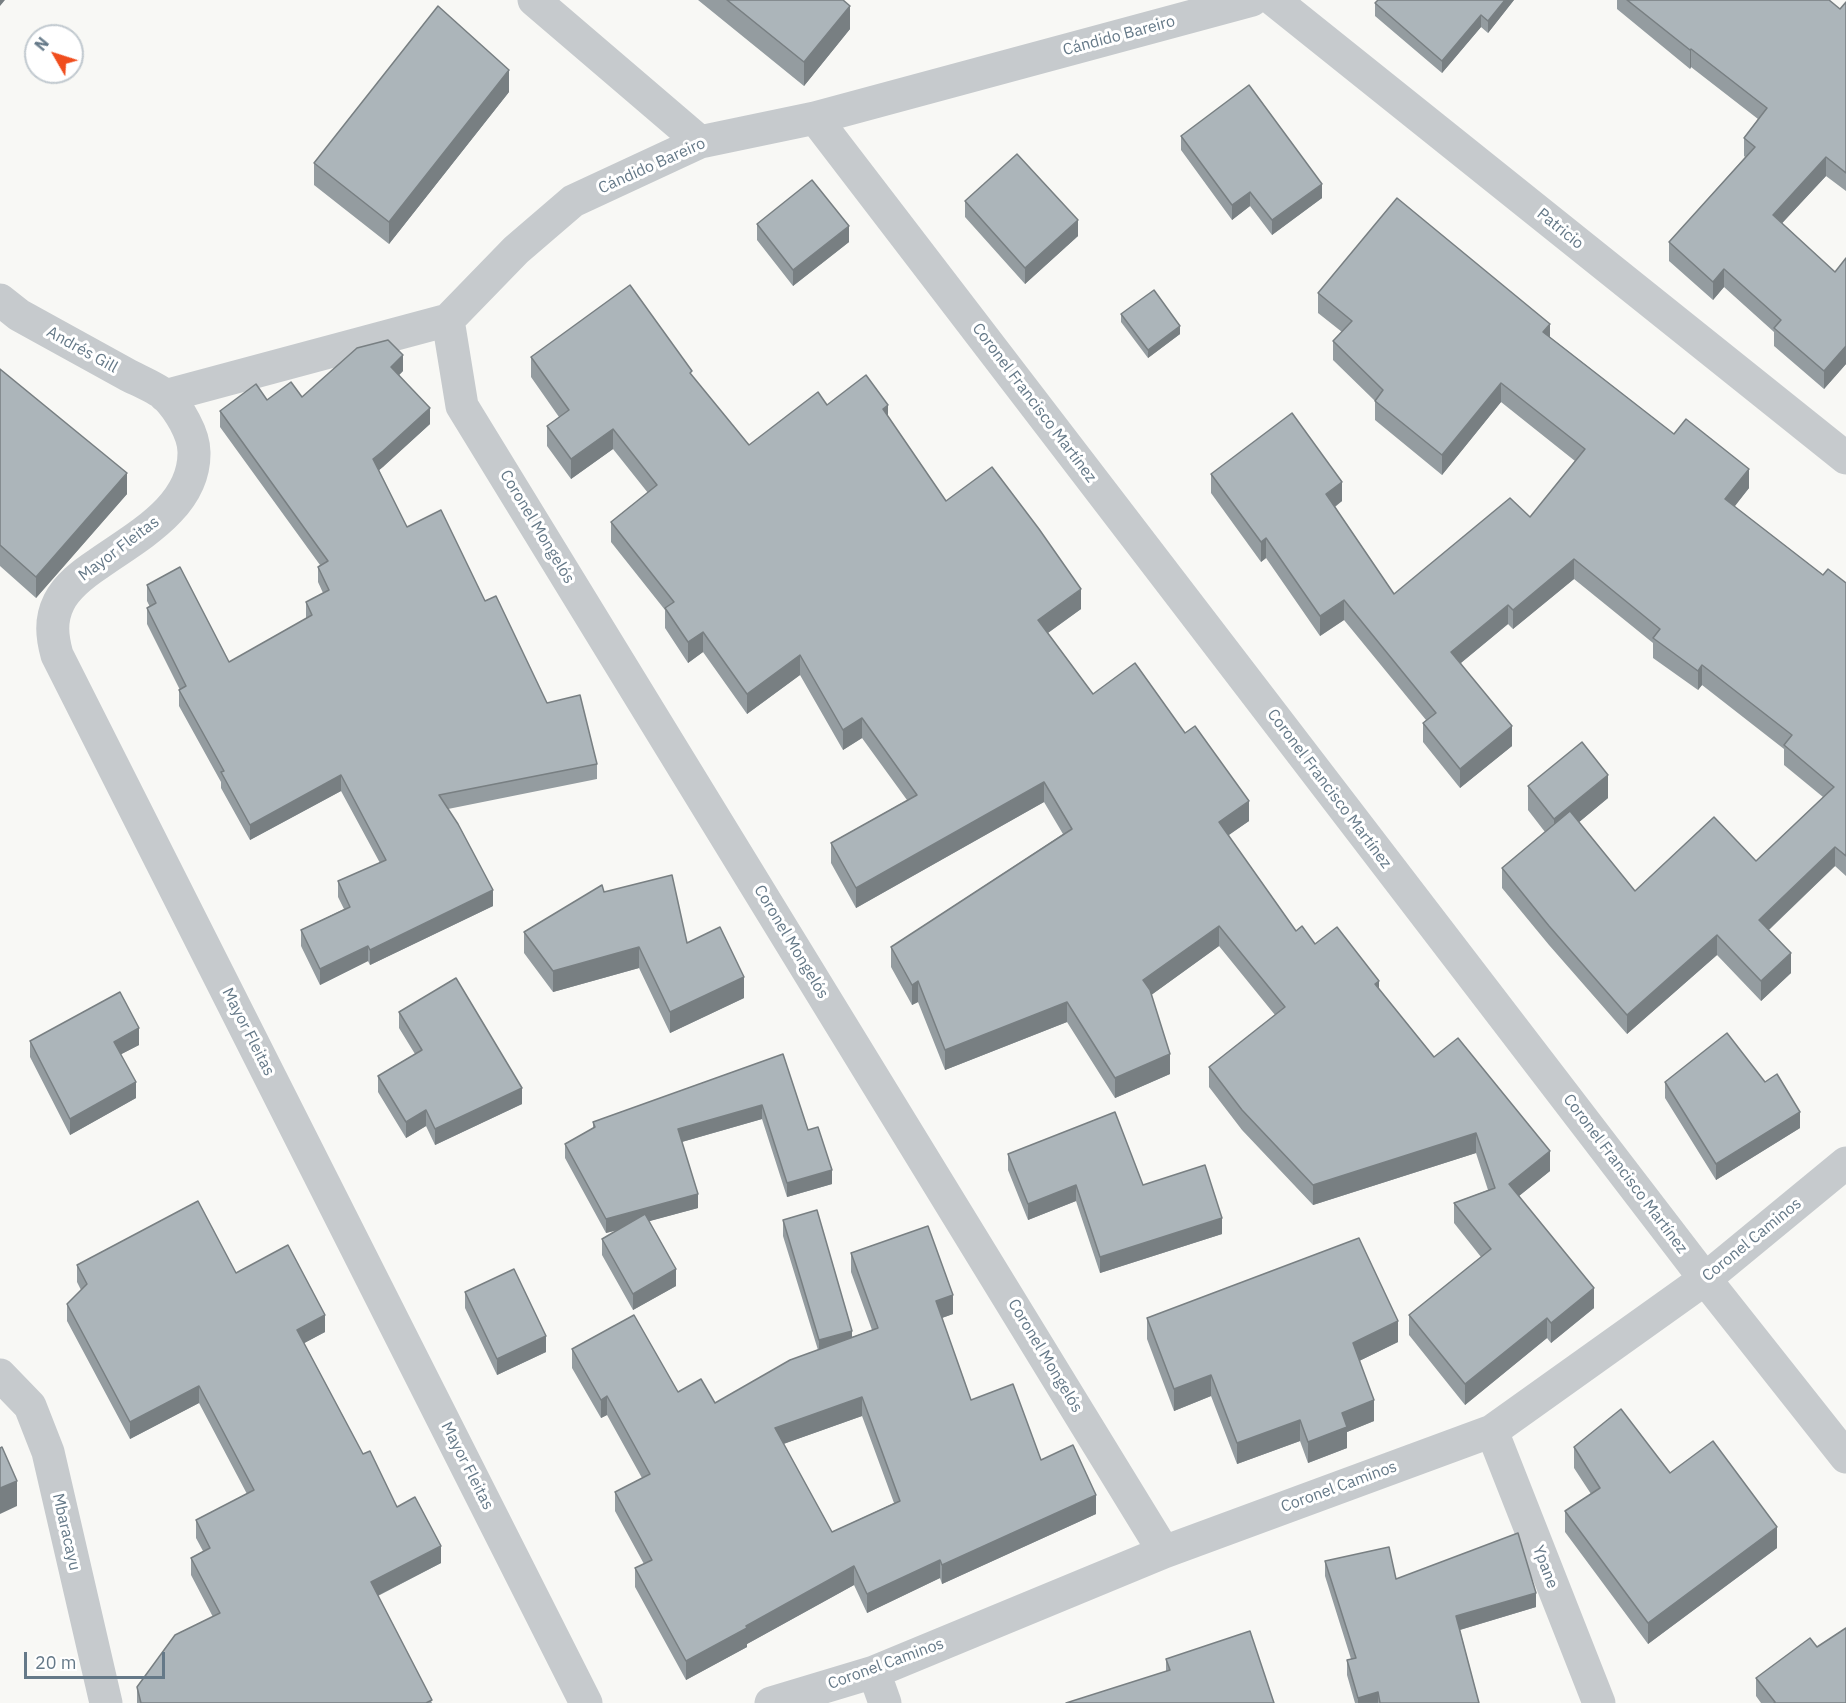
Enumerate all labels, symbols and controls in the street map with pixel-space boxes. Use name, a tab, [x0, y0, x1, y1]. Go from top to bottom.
street label: Cándido Bareiro	[1061, 12, 1177, 60]
north arrow	[24, 24, 84, 84]
text: N	[30, 33, 53, 55]
street label: Cándido Bareiro	[595, 134, 709, 198]
street label: Patricio	[1533, 204, 1587, 254]
street label: Coronel Francisco Martínez	[968, 320, 1100, 486]
street label: Andrés Gill	[43, 323, 121, 377]
street label: Coronel Mongelós	[496, 467, 578, 587]
street label: Mayor Fleitas	[75, 512, 163, 586]
street label: Coronel Francisco Martínez	[1263, 706, 1395, 872]
street label: Coronel Mongelós	[750, 882, 832, 1002]
street label: Mayor Fleitas	[218, 985, 278, 1079]
street label: Coronel Francisco Martínez	[1559, 1091, 1691, 1257]
street label: Coronel Caminos	[1699, 1194, 1805, 1286]
street label: Coronel Mongelós	[1004, 1296, 1086, 1416]
street label: Mayor Fleitas	[437, 1419, 497, 1513]
street label: Coronel Caminos	[1278, 1457, 1400, 1517]
street label: Mbaracayu	[48, 1491, 84, 1573]
street label: Ypane	[1528, 1543, 1562, 1591]
street label: Coronel Caminos	[825, 1634, 947, 1694]
scale bar	[27, 1640, 168, 1678]
text: 20 m	[35, 1651, 77, 1674]

